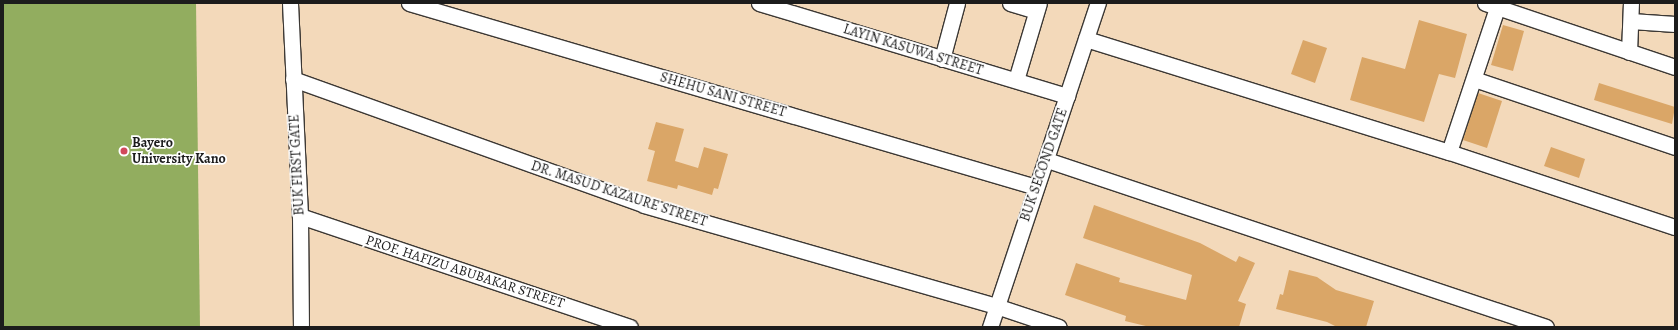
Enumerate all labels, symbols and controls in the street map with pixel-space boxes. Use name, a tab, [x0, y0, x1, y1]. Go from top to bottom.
street label: LAYIN KASUWA STREET	[841, 21, 985, 79]
street label: SHEHU SANI STREET	[658, 69, 788, 121]
street label: BUK SECOND GATE	[1017, 106, 1071, 224]
street label: BUK FIRST GATE	[286, 114, 308, 216]
place label: Bayero University Kano	[132, 135, 226, 168]
marker: Bayero University Kano	[119, 146, 129, 156]
street label: DR. MASUD KAZAURE STREET	[529, 157, 709, 231]
street label: PROF. HAFIZU ABUBAKAR STREET	[363, 232, 567, 312]

